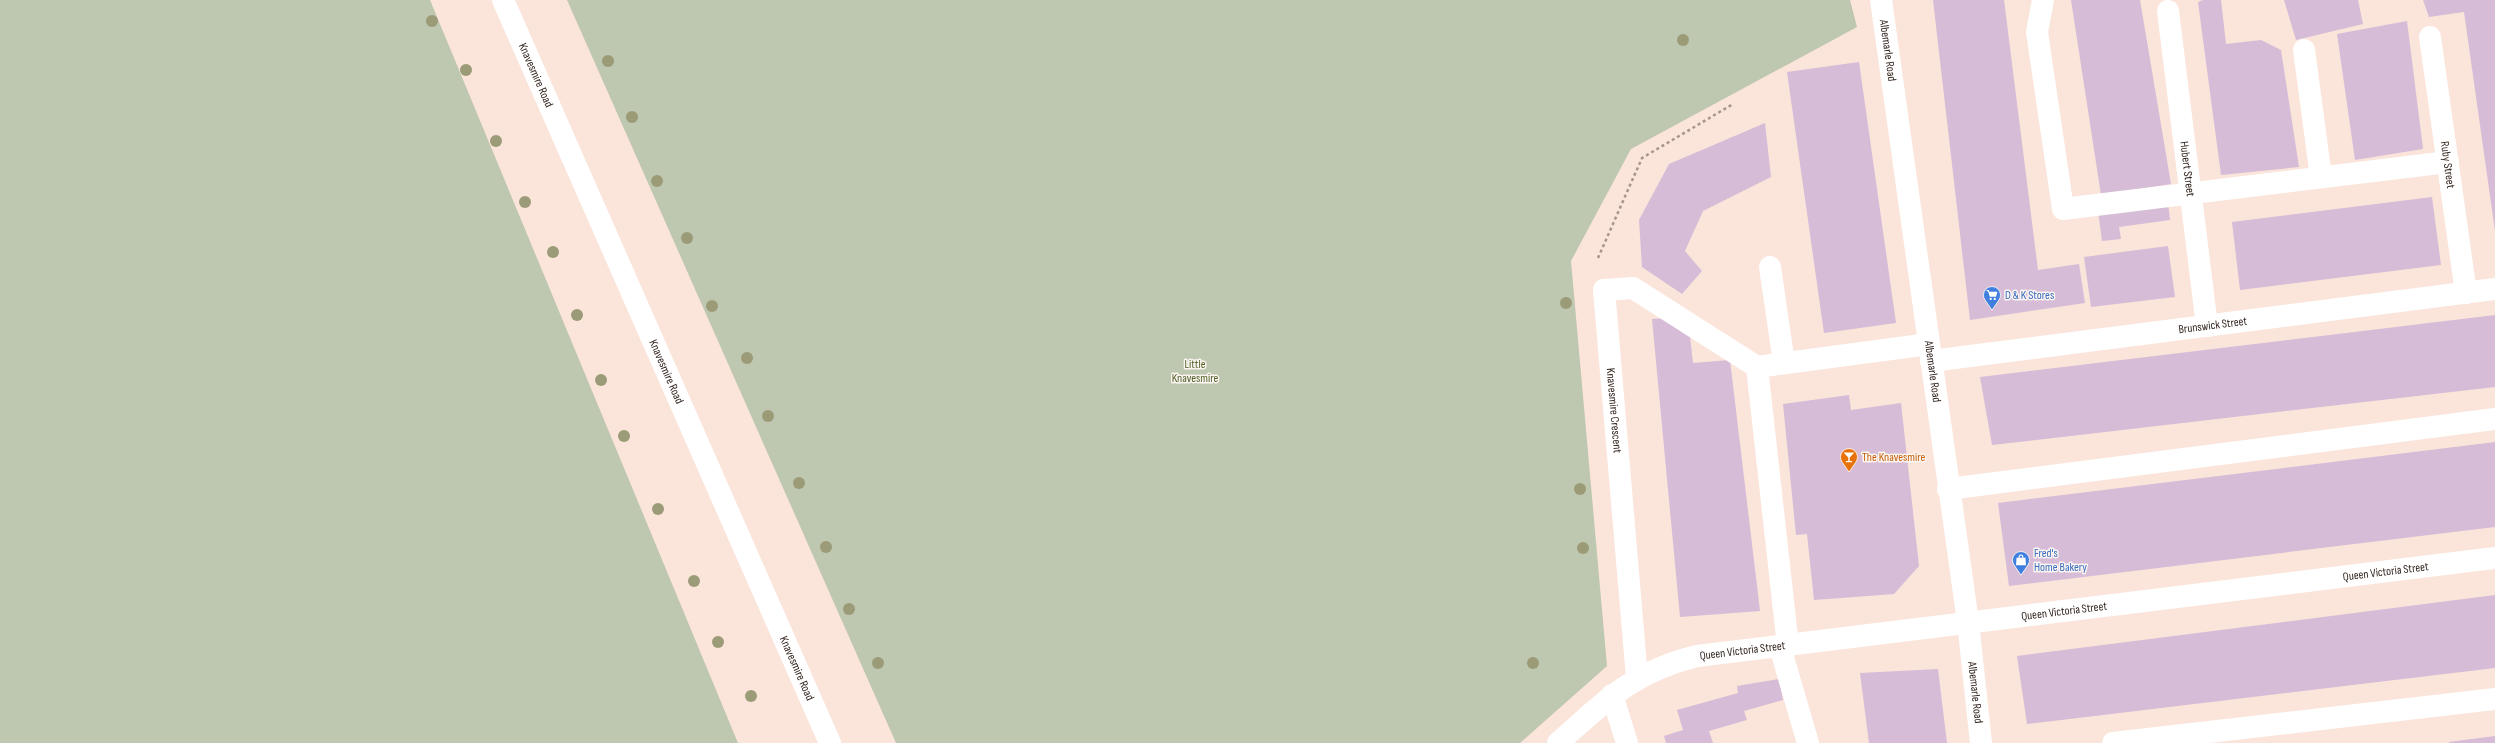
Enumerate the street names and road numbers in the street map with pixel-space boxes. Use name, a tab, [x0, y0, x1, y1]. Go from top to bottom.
street label: Albemarle Road	[1876, 18, 1900, 82]
street label: Knavesmire Road	[515, 41, 557, 110]
street label: Hubert Street	[2177, 140, 2198, 198]
street label: Ruby Street	[2437, 140, 2459, 190]
street label: Brunswick Street	[2178, 313, 2248, 337]
street label: Knavesmire Road	[646, 337, 687, 406]
street label: Albemarle Road	[1921, 339, 1945, 403]
street label: Knavesmire Crescent	[1603, 367, 1625, 454]
street label: Queen Victoria Street	[2342, 559, 2430, 584]
street label: Queen Victoria Street	[2020, 598, 2108, 624]
street label: Knavesmire Road	[776, 634, 818, 703]
street label: Queen Victoria Street	[1699, 638, 1786, 663]
street label: Albemarle Road	[1965, 660, 1986, 724]

